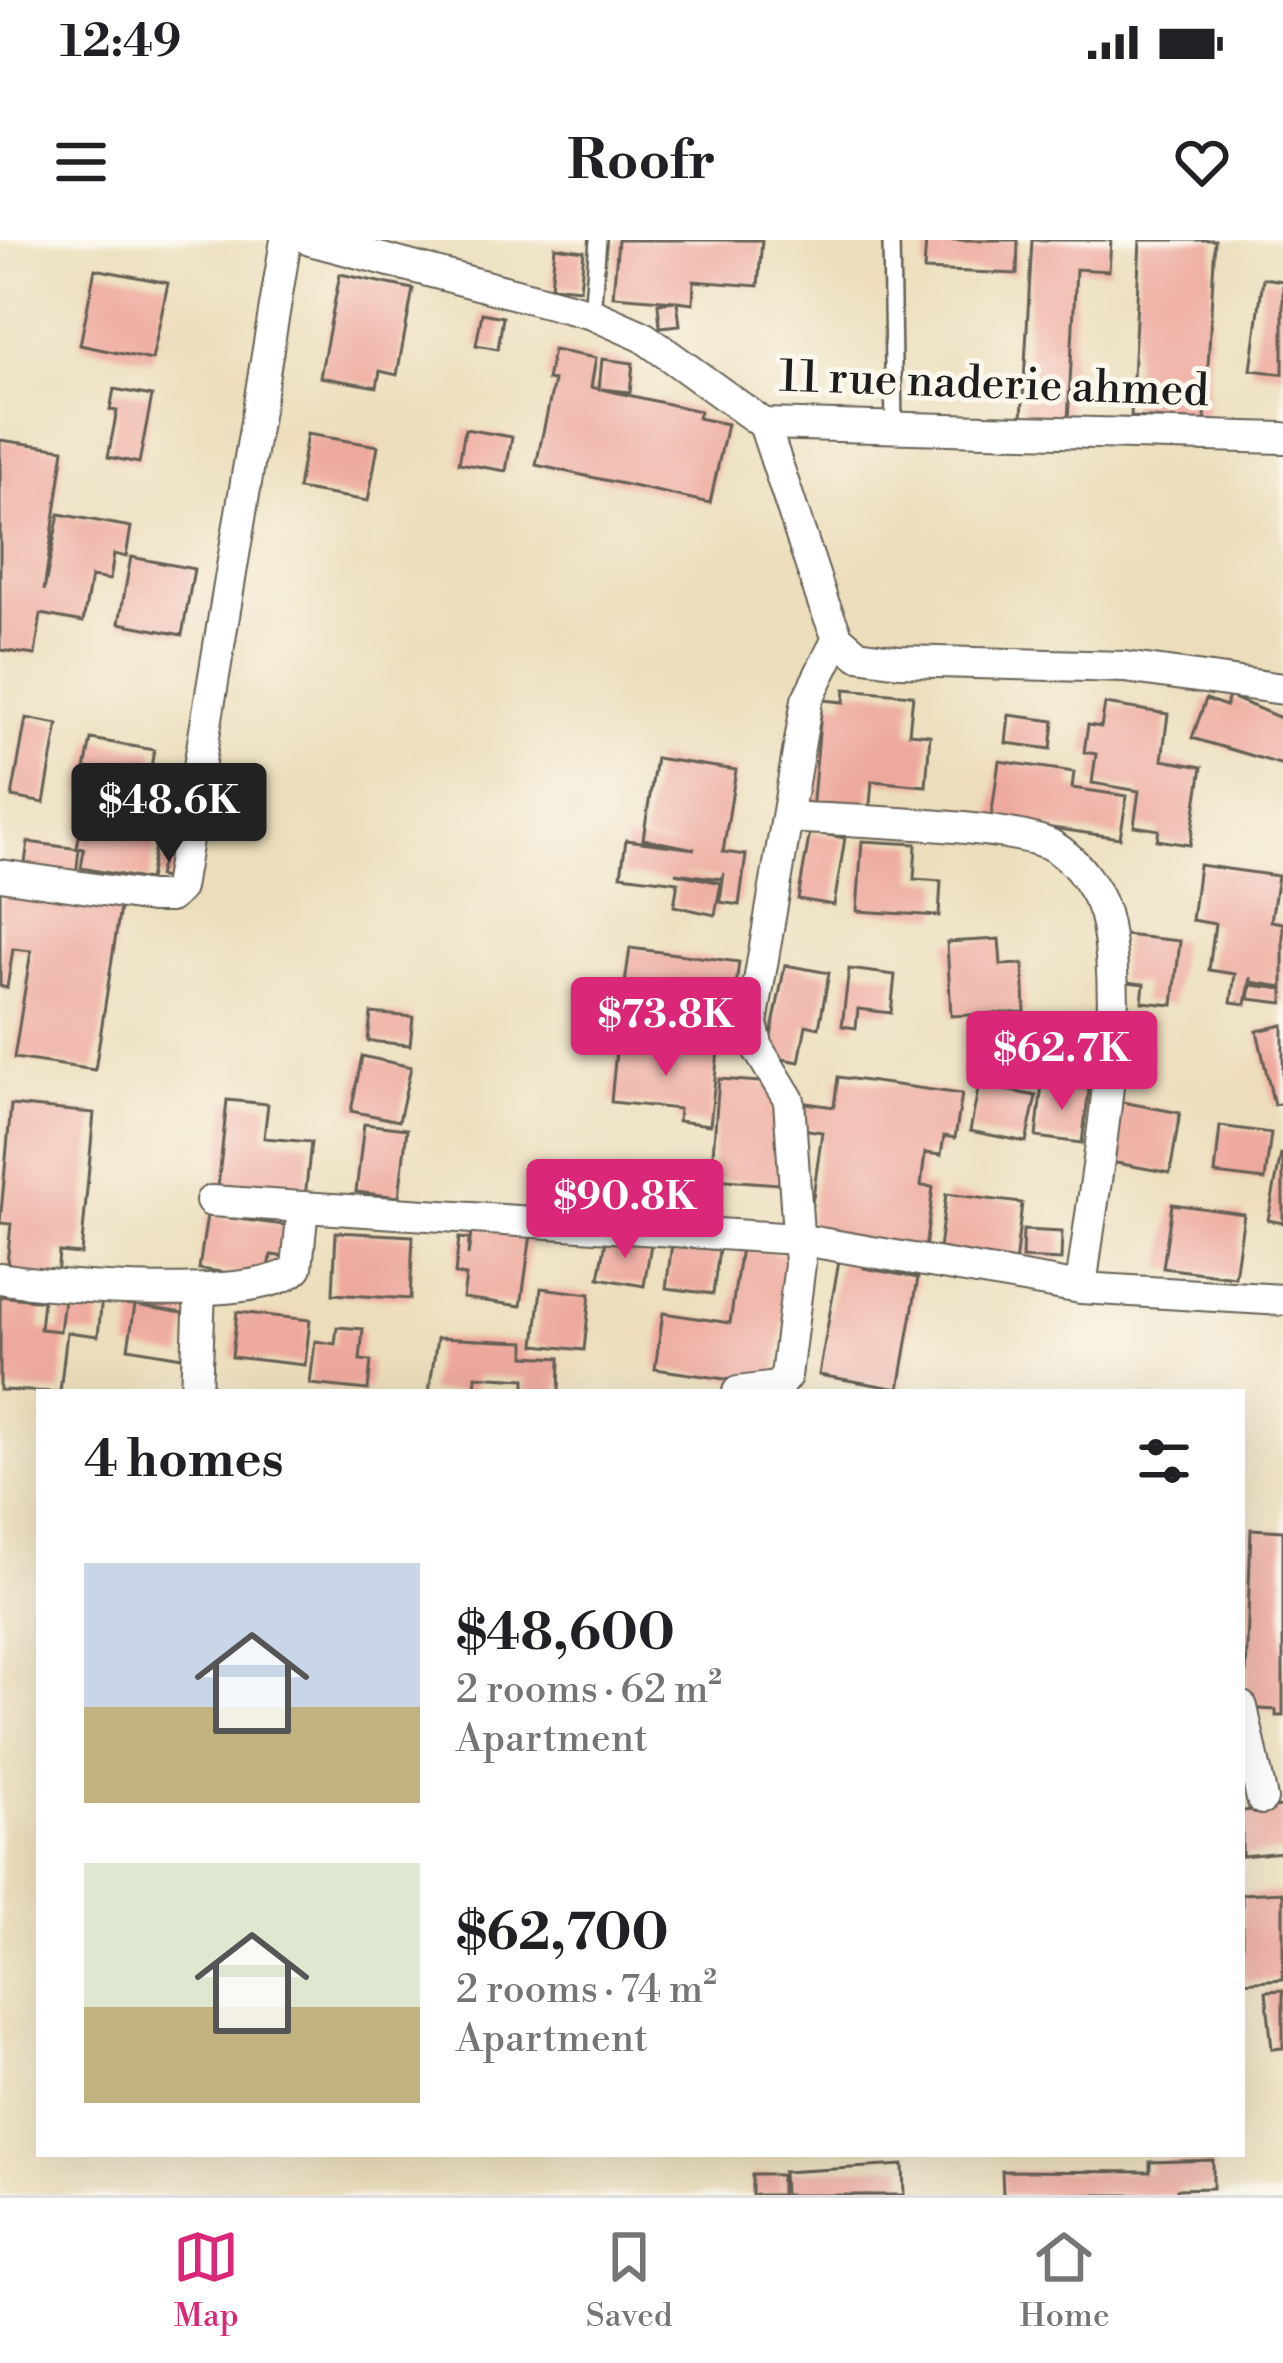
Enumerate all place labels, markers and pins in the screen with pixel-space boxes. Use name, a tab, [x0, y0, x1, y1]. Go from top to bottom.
pin: $48.6K	[71, 763, 267, 865]
pin: $73.8K	[568, 977, 764, 1079]
pin: $62.7K	[964, 1011, 1160, 1113]
pin: $90.8K	[527, 1159, 723, 1261]

